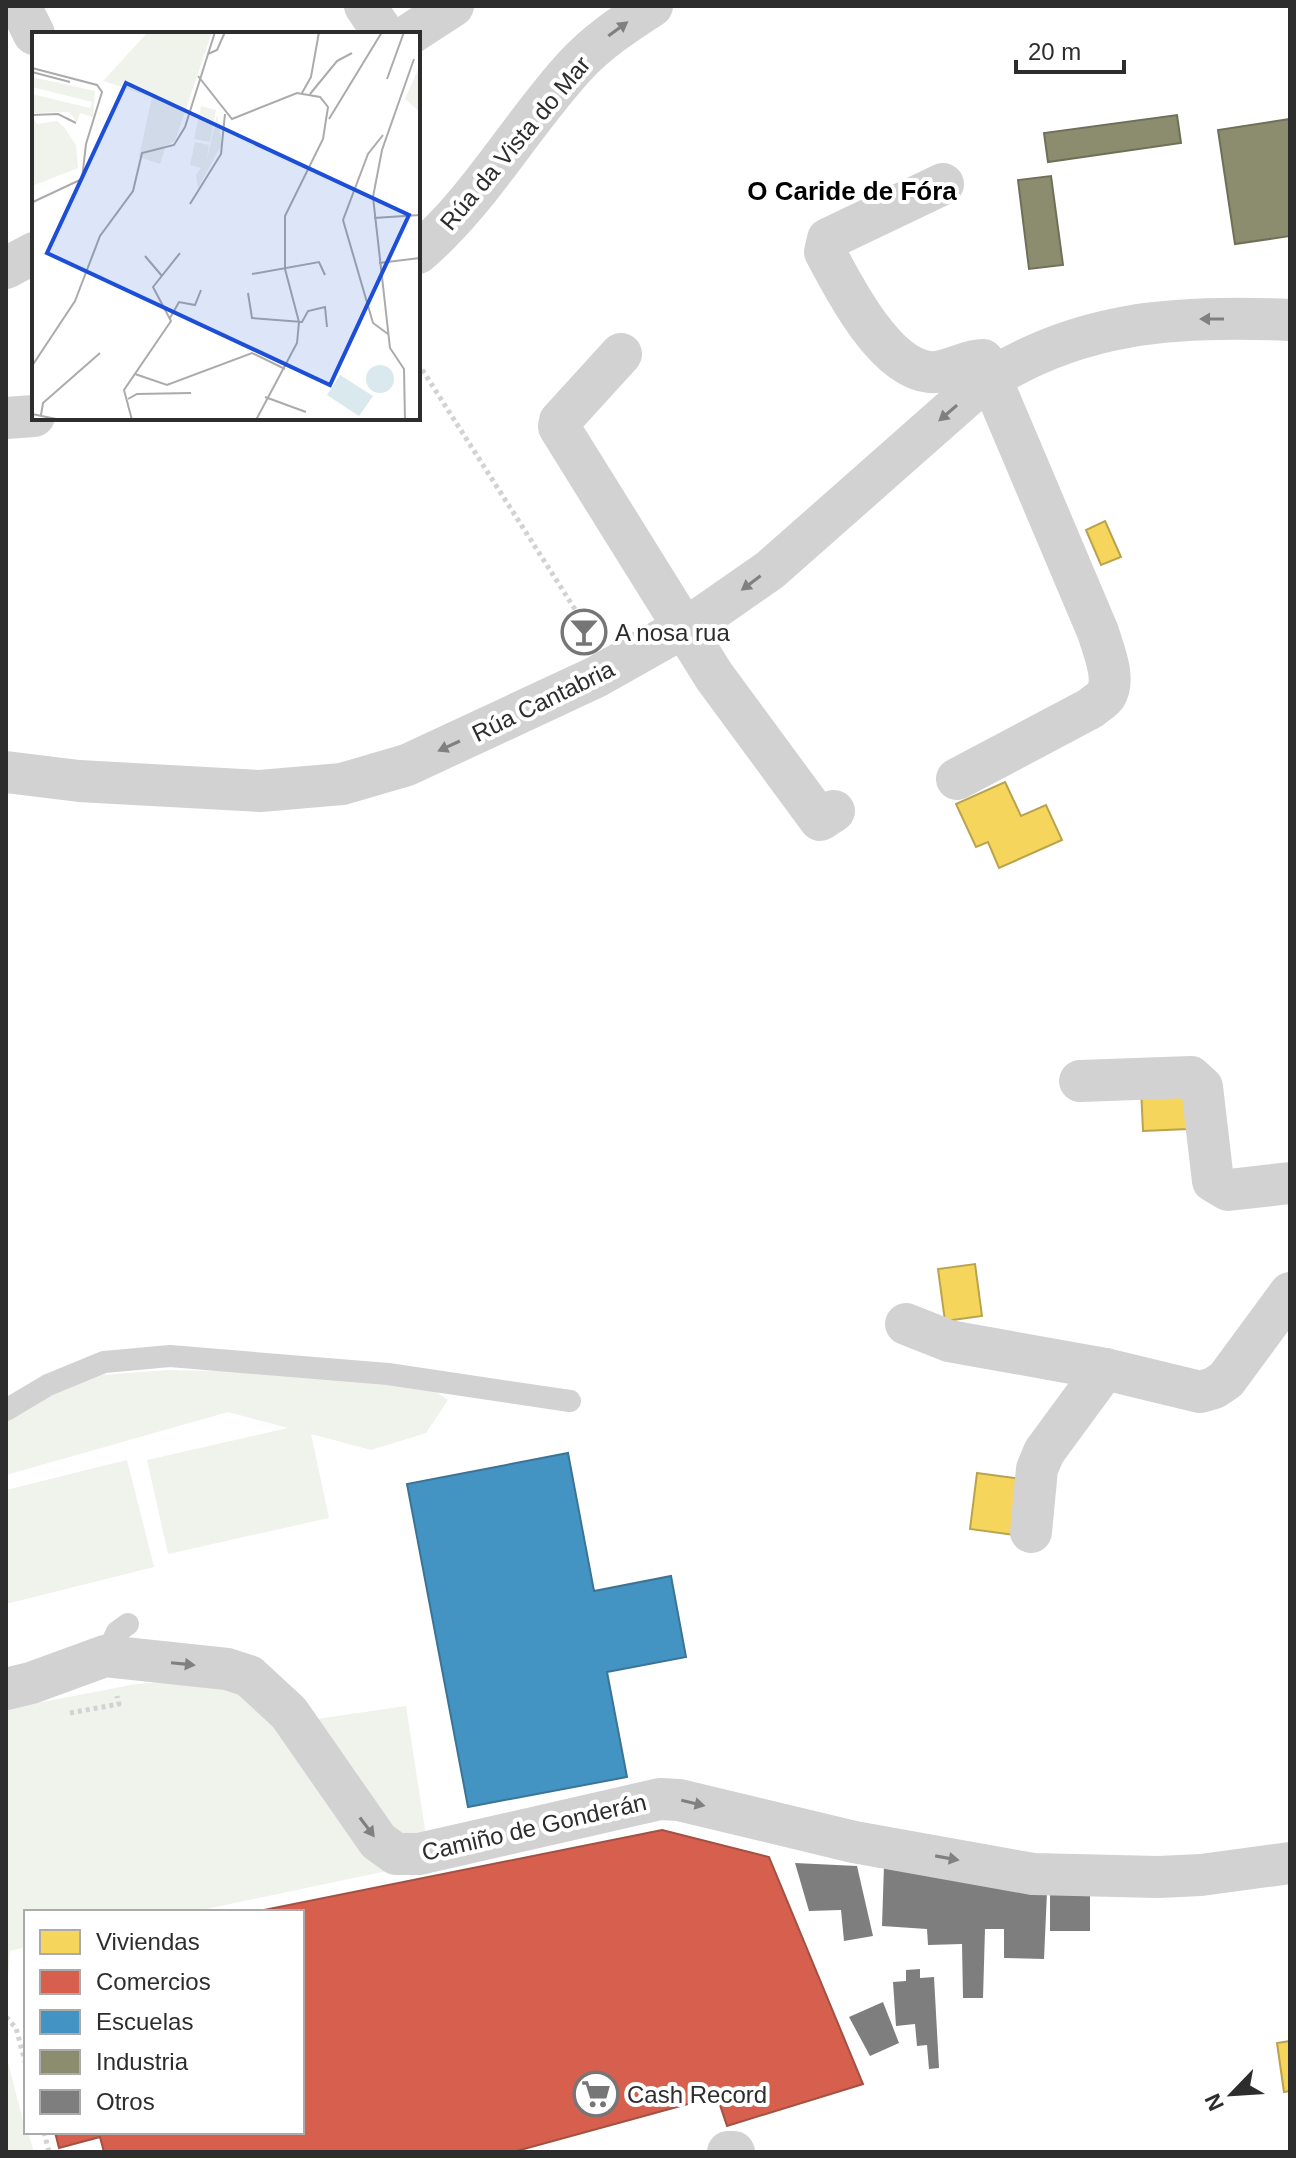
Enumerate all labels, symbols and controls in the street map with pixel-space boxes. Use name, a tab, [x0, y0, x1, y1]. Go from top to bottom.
one-way arrow	[607, 21, 628, 37]
scale bar	[1016, 24, 1124, 74]
inset map	[32, 32, 420, 420]
text: 20 m	[1028, 38, 1081, 65]
street label: Rúa da Vista do Mar	[434, 51, 596, 235]
district label: O Caride de Fóra	[747, 176, 957, 206]
one-way arrow	[1199, 313, 1224, 325]
one-way arrow	[938, 404, 957, 422]
one-way arrow	[741, 575, 761, 591]
bar icon: A nosa rua	[560, 608, 608, 656]
place label: A nosa rua	[615, 619, 730, 646]
street label: Rúa Cantabria	[468, 655, 619, 747]
one-way arrow	[437, 739, 460, 753]
one-way arrow	[171, 1657, 196, 1670]
street label: Camiño de Gonderán	[419, 1788, 649, 1866]
one-way arrow	[681, 1798, 706, 1810]
one-way arrow	[358, 1816, 374, 1837]
one-way arrow	[935, 1853, 960, 1865]
legend	[24, 1910, 304, 2134]
text: Viviendas	[96, 1928, 200, 1955]
text: Comercios	[96, 1968, 211, 1995]
text: Escuelas	[96, 2008, 193, 2035]
text: Industria	[96, 2048, 189, 2075]
north arrow	[1192, 2054, 1272, 2134]
supermarket icon: Cash Record	[572, 2070, 620, 2118]
place label: Cash Record	[627, 2081, 767, 2108]
text: Otros	[96, 2088, 155, 2115]
text: N	[1200, 2090, 1229, 2115]

